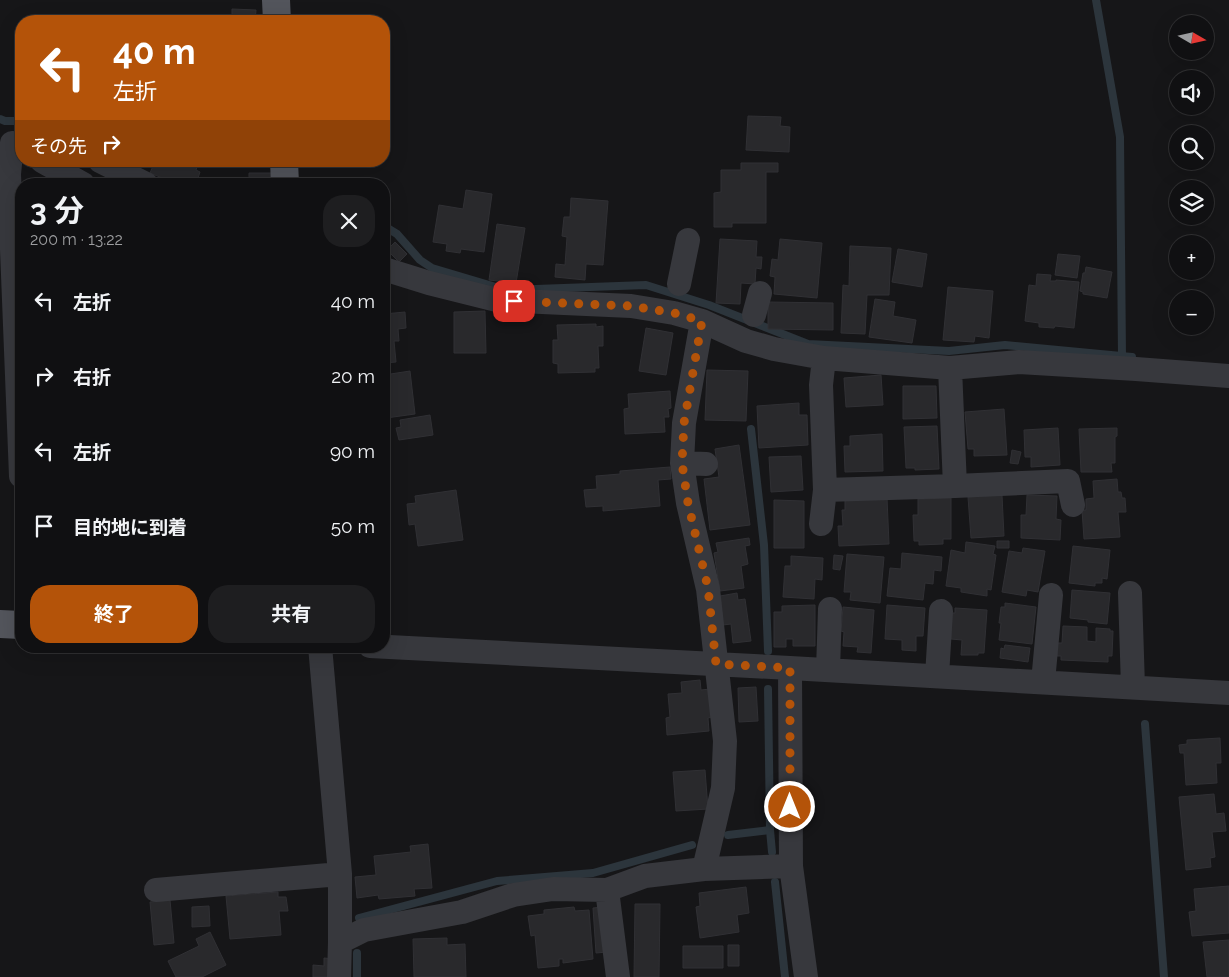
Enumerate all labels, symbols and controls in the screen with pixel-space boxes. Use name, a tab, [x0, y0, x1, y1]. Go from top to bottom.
north arrow	[1169, 15, 1214, 60]
map controls	[1169, 15, 1214, 335]
text: 40 m	[113, 31, 195, 72]
icon: left	[30, 35, 95, 100]
button: sound	[1169, 70, 1214, 115]
text: 左折	[113, 78, 157, 104]
button: search	[1169, 125, 1214, 170]
icon: right	[97, 130, 125, 158]
text: その先	[30, 135, 87, 157]
button: layers	[1169, 180, 1214, 225]
text: 3 分	[30, 193, 84, 228]
button: close	[323, 195, 375, 247]
text: 200 m · 13:22	[30, 230, 123, 249]
button: +	[1169, 235, 1214, 280]
pin	[493, 280, 535, 322]
icon: left	[30, 287, 58, 315]
icon: arrive	[500, 287, 528, 315]
text: 40 m	[331, 290, 375, 312]
button: −	[1169, 290, 1214, 335]
text: 左折	[73, 291, 111, 313]
icon: right	[30, 362, 58, 390]
text: 20 m	[331, 365, 375, 387]
text: 右折	[73, 366, 111, 388]
icon: left	[30, 437, 58, 465]
text: 90 m	[330, 440, 375, 462]
text: 左折	[73, 441, 111, 463]
icon: arrive	[30, 512, 58, 540]
text: 50 m	[331, 515, 375, 537]
text: 目的地に到着	[73, 516, 187, 538]
button: 終了	[30, 585, 198, 643]
button: 共有	[208, 585, 375, 643]
position arrow	[763, 780, 815, 832]

